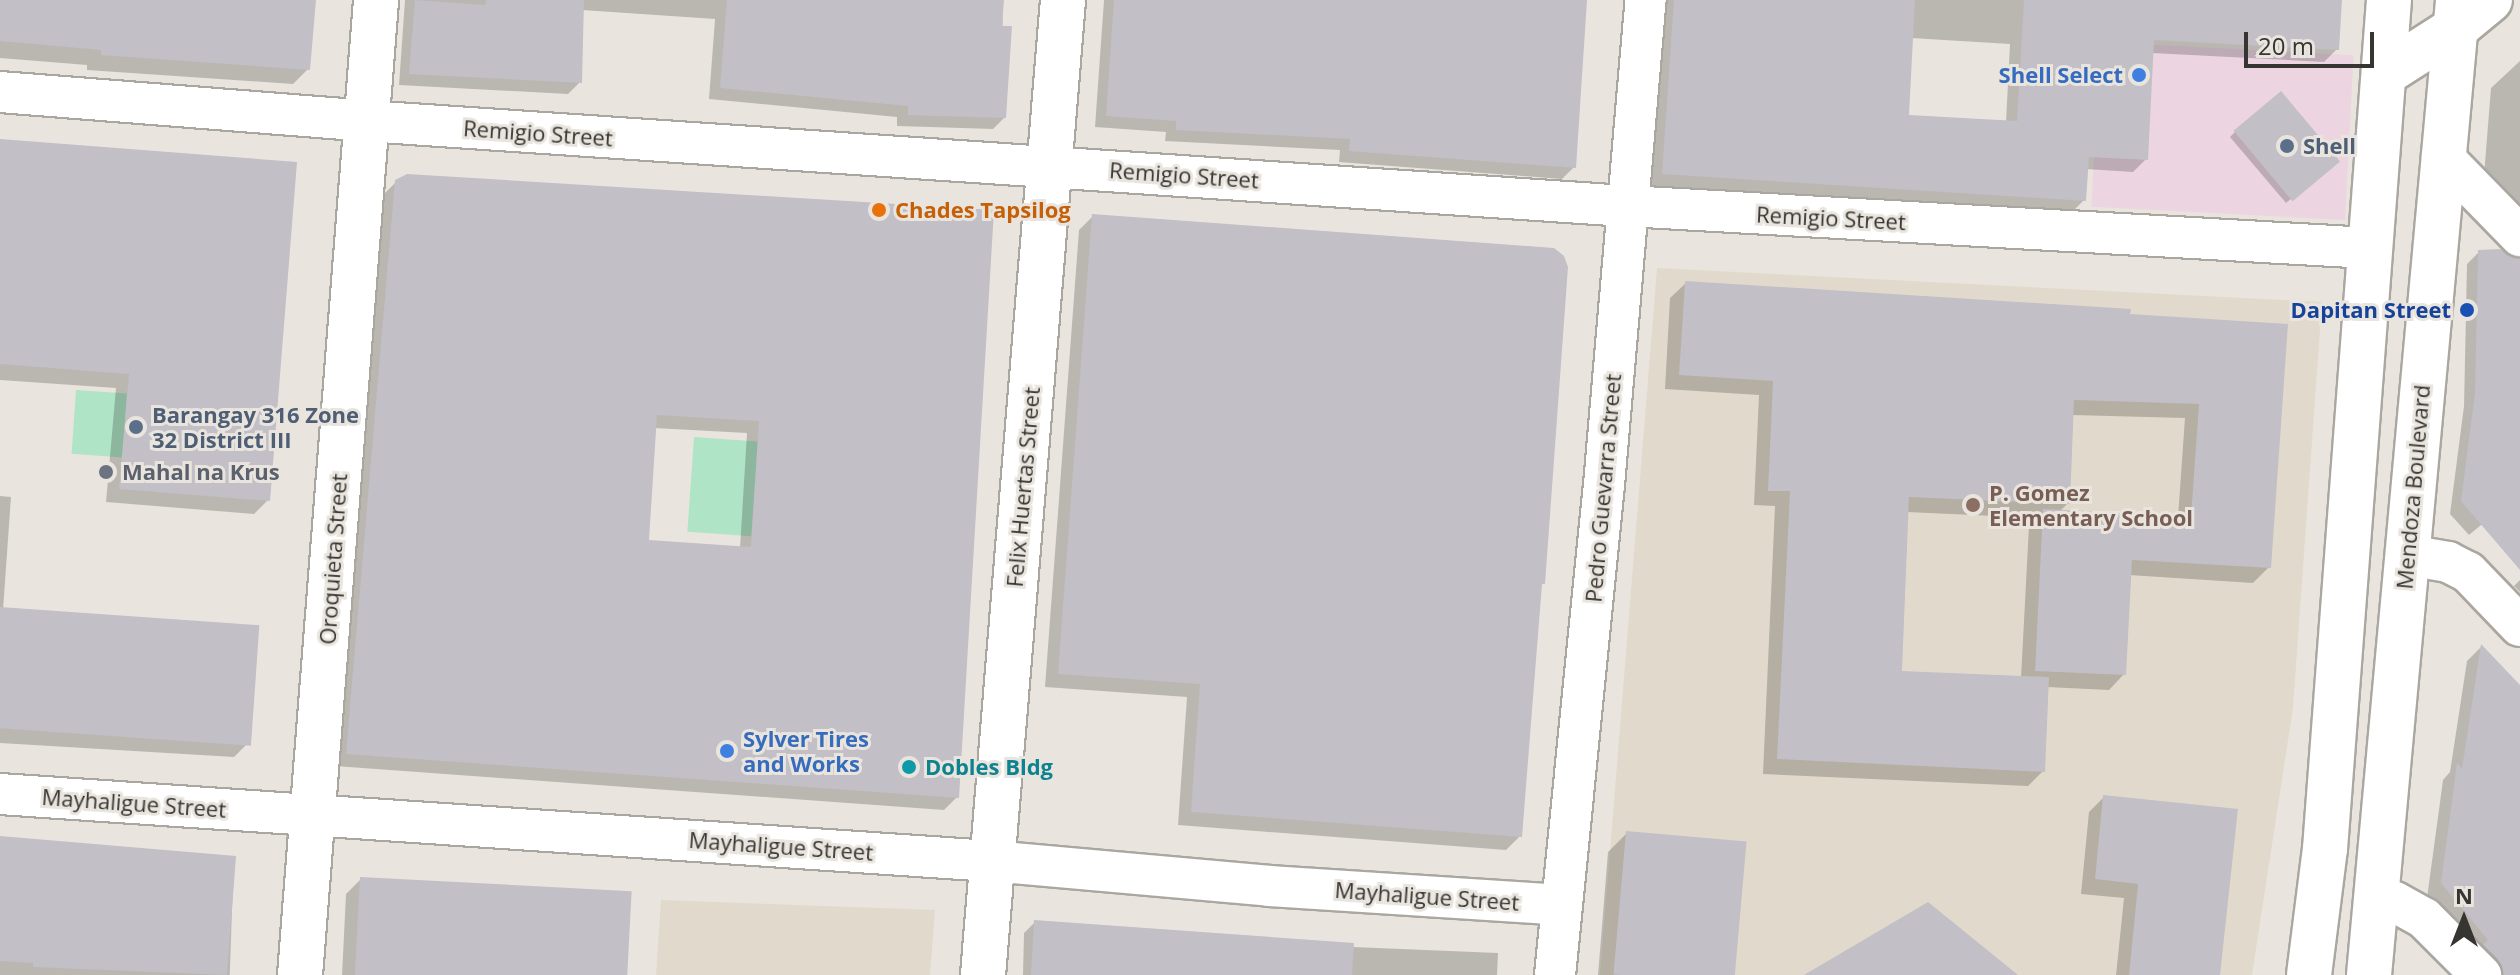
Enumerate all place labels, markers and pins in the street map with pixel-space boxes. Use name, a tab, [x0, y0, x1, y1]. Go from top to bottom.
place label: Shell Select	[1999, 62, 2123, 88]
marker: Shell Select	[2130, 66, 2148, 84]
place label: Shell	[2303, 133, 2356, 159]
marker: Shell	[2278, 137, 2296, 155]
place label: Chades Tapsilog	[895, 197, 1071, 223]
marker: Chades Tapsilog	[870, 201, 888, 219]
place label: Dapitan Street	[2291, 297, 2451, 323]
marker: Dapitan Street	[2458, 301, 2476, 319]
place label: Barangay 316 Zone 32 District III	[152, 401, 359, 452]
marker: Barangay 316 Zone 32 District III	[127, 418, 145, 436]
place label: Mahal na Krus	[122, 459, 280, 485]
marker: Mahal na Krus	[97, 463, 115, 481]
place label: P. Gomez Elementary School	[1989, 479, 2193, 530]
marker: P. Gomez Elementary School	[1964, 496, 1982, 514]
place label: Sylver Tires and Works	[743, 725, 869, 776]
marker: Sylver Tires and Works	[718, 742, 736, 760]
place label: Dobles Bldg	[925, 754, 1053, 780]
marker: Dobles Bldg	[900, 758, 918, 776]

